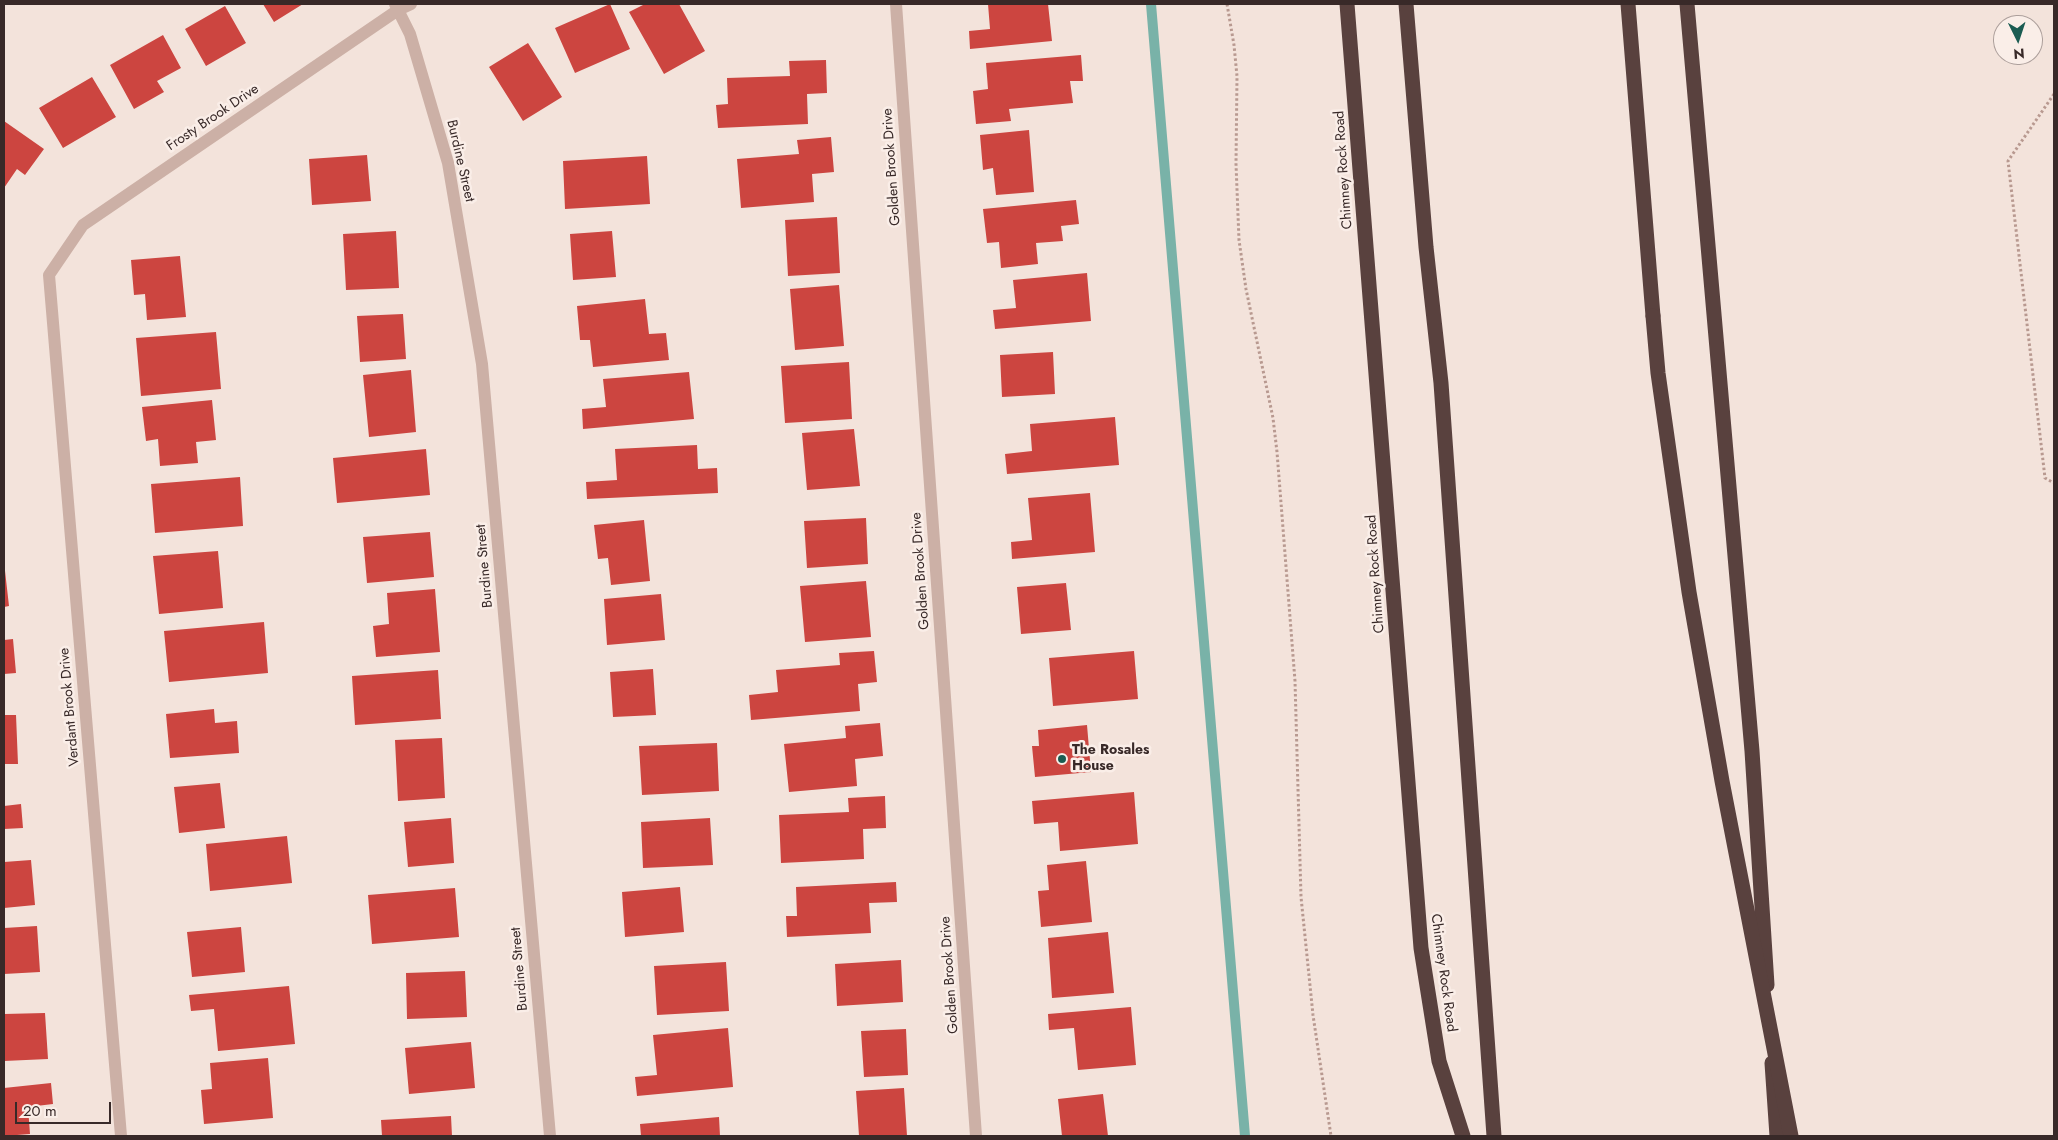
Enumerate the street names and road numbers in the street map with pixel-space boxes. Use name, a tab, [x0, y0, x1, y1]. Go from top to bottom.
street label: Frosty Brook Drive	[164, 81, 262, 155]
street label: Golden Brook Drive	[880, 108, 904, 226]
street label: Chimney Rock Road	[1331, 110, 1357, 230]
street label: Burdine Street	[442, 118, 478, 204]
street label: Golden Brook Drive	[909, 512, 933, 630]
street label: Chimney Rock Road	[1363, 514, 1389, 634]
street label: Burdine Street	[473, 524, 497, 608]
street label: Verdant Brook Drive	[56, 647, 84, 767]
street label: Chimney Rock Road	[1426, 913, 1460, 1033]
street label: Golden Brook Drive	[938, 916, 962, 1034]
street label: Burdine Street	[508, 927, 532, 1011]

